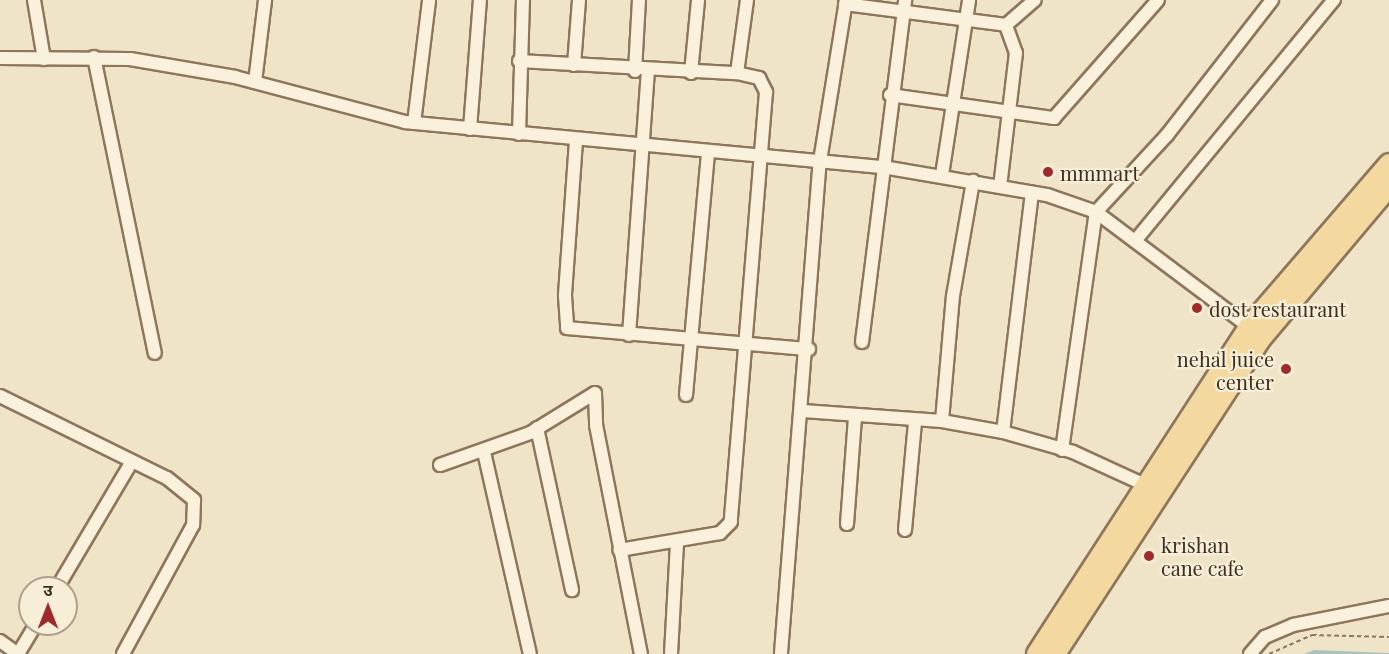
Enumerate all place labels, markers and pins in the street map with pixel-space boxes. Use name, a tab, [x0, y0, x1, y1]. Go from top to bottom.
place label: mmmart	[1060, 160, 1139, 184]
marker: mmmart	[1041, 165, 1055, 179]
place label: dost restaurant	[1209, 296, 1347, 320]
marker: dost restaurant	[1190, 301, 1204, 315]
place label: nehal juice center	[1177, 346, 1274, 393]
marker: nehal juice center	[1279, 362, 1293, 376]
place label: krishan cane cafe	[1161, 532, 1244, 579]
marker: krishan cane cafe	[1142, 549, 1156, 563]

